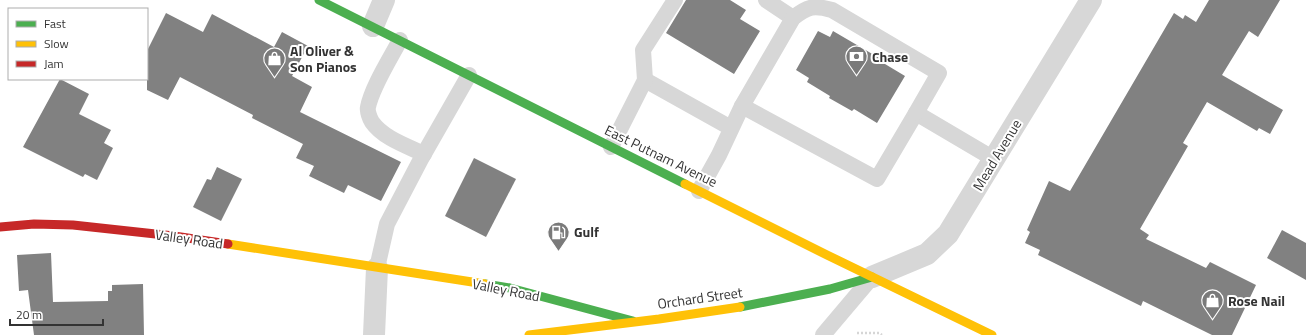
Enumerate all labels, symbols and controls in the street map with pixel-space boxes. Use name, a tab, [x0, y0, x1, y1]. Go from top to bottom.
legend	[8, 8, 148, 80]
text: Fast	[44, 14, 67, 33]
text: Slow	[44, 34, 69, 53]
place label: Al Oliver & Son Pianos	[290, 40, 357, 77]
bank icon: Chase	[843, 44, 869, 77]
shop icon: Al Oliver & Son Pianos	[262, 46, 288, 79]
place label: Chase	[872, 46, 908, 67]
text: Jam	[44, 54, 64, 73]
street label: Mead Avenue	[967, 115, 1026, 194]
street label: East Putnam Avenue	[601, 119, 721, 192]
fuel station icon: Gulf	[546, 219, 572, 252]
place label: Gulf	[574, 221, 599, 242]
street label: Valley Road	[154, 223, 224, 254]
street label: Valley Road	[471, 273, 542, 306]
street label: Orchard Street	[656, 281, 744, 314]
shop icon: Rose Nail	[1200, 288, 1226, 321]
place label: Rose Nail	[1228, 290, 1285, 311]
scale bar	[10, 301, 103, 327]
text: 20 m	[16, 305, 42, 324]

